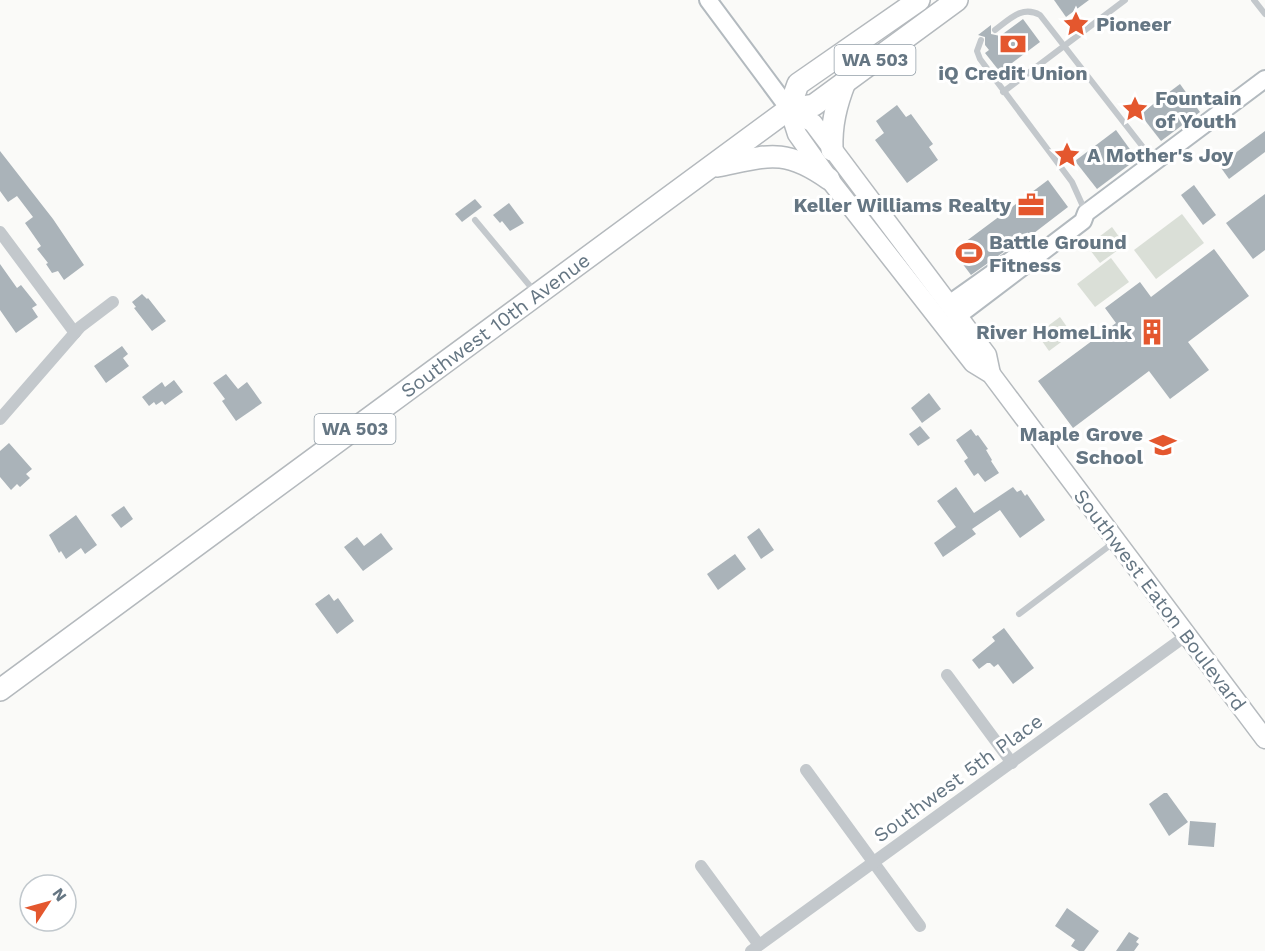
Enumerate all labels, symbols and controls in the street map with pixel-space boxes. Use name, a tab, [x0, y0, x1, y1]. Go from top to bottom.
place icon: Pioneer	[1061, 9, 1091, 39]
place label: Pioneer	[1096, 12, 1172, 36]
bank icon: iQ Credit Union	[998, 29, 1028, 59]
road number: WA 503	[834, 45, 916, 75]
place label: iQ Credit Union	[938, 61, 1088, 85]
place label: Fountain of Youth	[1155, 86, 1242, 133]
place icon: Fountain of Youth	[1120, 94, 1150, 124]
place icon: A Mother's Joy	[1052, 140, 1082, 170]
place label: A Mother's Joy	[1087, 143, 1234, 167]
office icon: Keller Williams Realty	[1016, 190, 1046, 220]
place label: Keller Williams Realty	[794, 193, 1012, 217]
place label: Battle Ground Fitness	[989, 230, 1127, 277]
sports icon: Battle Ground Fitness	[954, 238, 984, 268]
street label: Southwest 10th Avenue	[396, 248, 595, 403]
building icon: River HomeLink	[1137, 317, 1167, 347]
place label: River HomeLink	[976, 320, 1133, 344]
road number: WA 503	[314, 414, 395, 444]
place label: Maple Grove School	[1020, 422, 1143, 469]
school or university icon: Maple Grove School	[1148, 430, 1178, 460]
street label: Southwest Eaton Boulevard	[1069, 484, 1251, 716]
street label: Southwest 5th Place	[869, 709, 1047, 847]
north arrow	[18, 873, 78, 933]
text: N	[49, 884, 71, 905]

